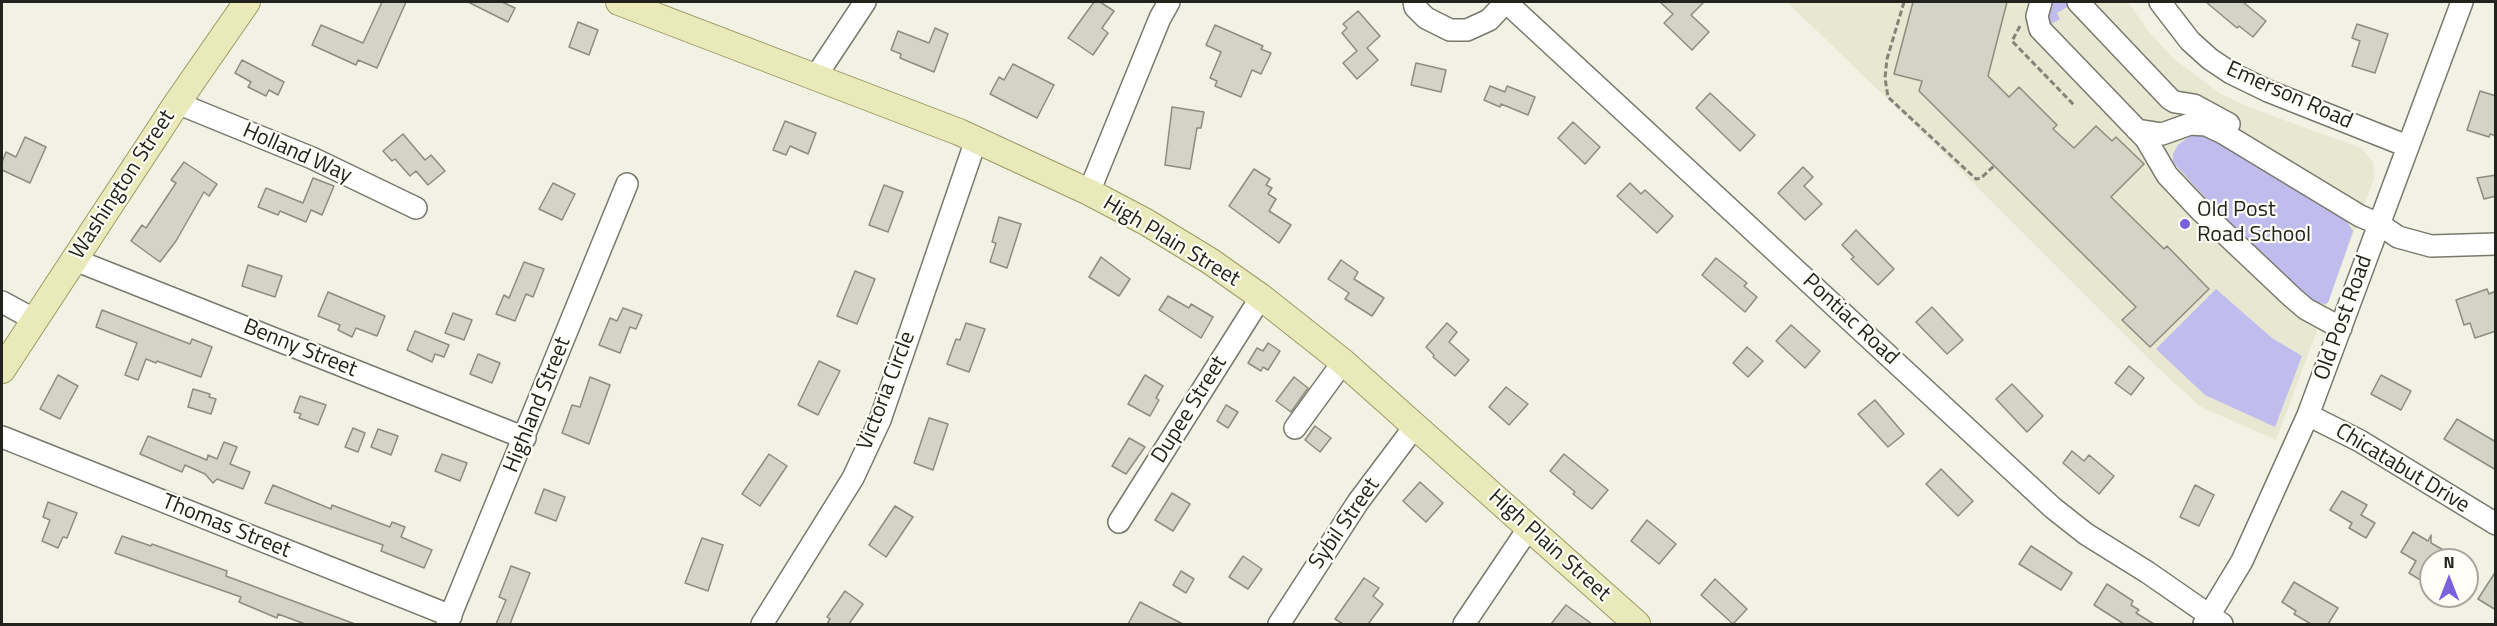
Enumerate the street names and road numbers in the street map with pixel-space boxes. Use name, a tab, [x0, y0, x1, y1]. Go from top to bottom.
street label: Emerson Road	[2222, 56, 2356, 136]
street label: Washington Street	[65, 105, 181, 265]
street label: Holland Way	[238, 118, 356, 190]
street label: High Plain Street	[1098, 191, 1244, 293]
street label: Old Post Road	[2309, 252, 2379, 384]
street label: Pontiac Road	[1796, 269, 1904, 371]
street label: Benny Street	[239, 314, 361, 384]
street label: Victoria Circle	[852, 328, 922, 454]
street label: Highland Street	[499, 333, 577, 477]
street label: Dupee Street	[1147, 352, 1233, 468]
street label: Chicatabut Drive	[2330, 419, 2474, 519]
street label: Sybil Street	[1304, 473, 1386, 575]
street label: High Plain Street	[1483, 484, 1615, 608]
street label: Thomas Street	[158, 489, 294, 565]

